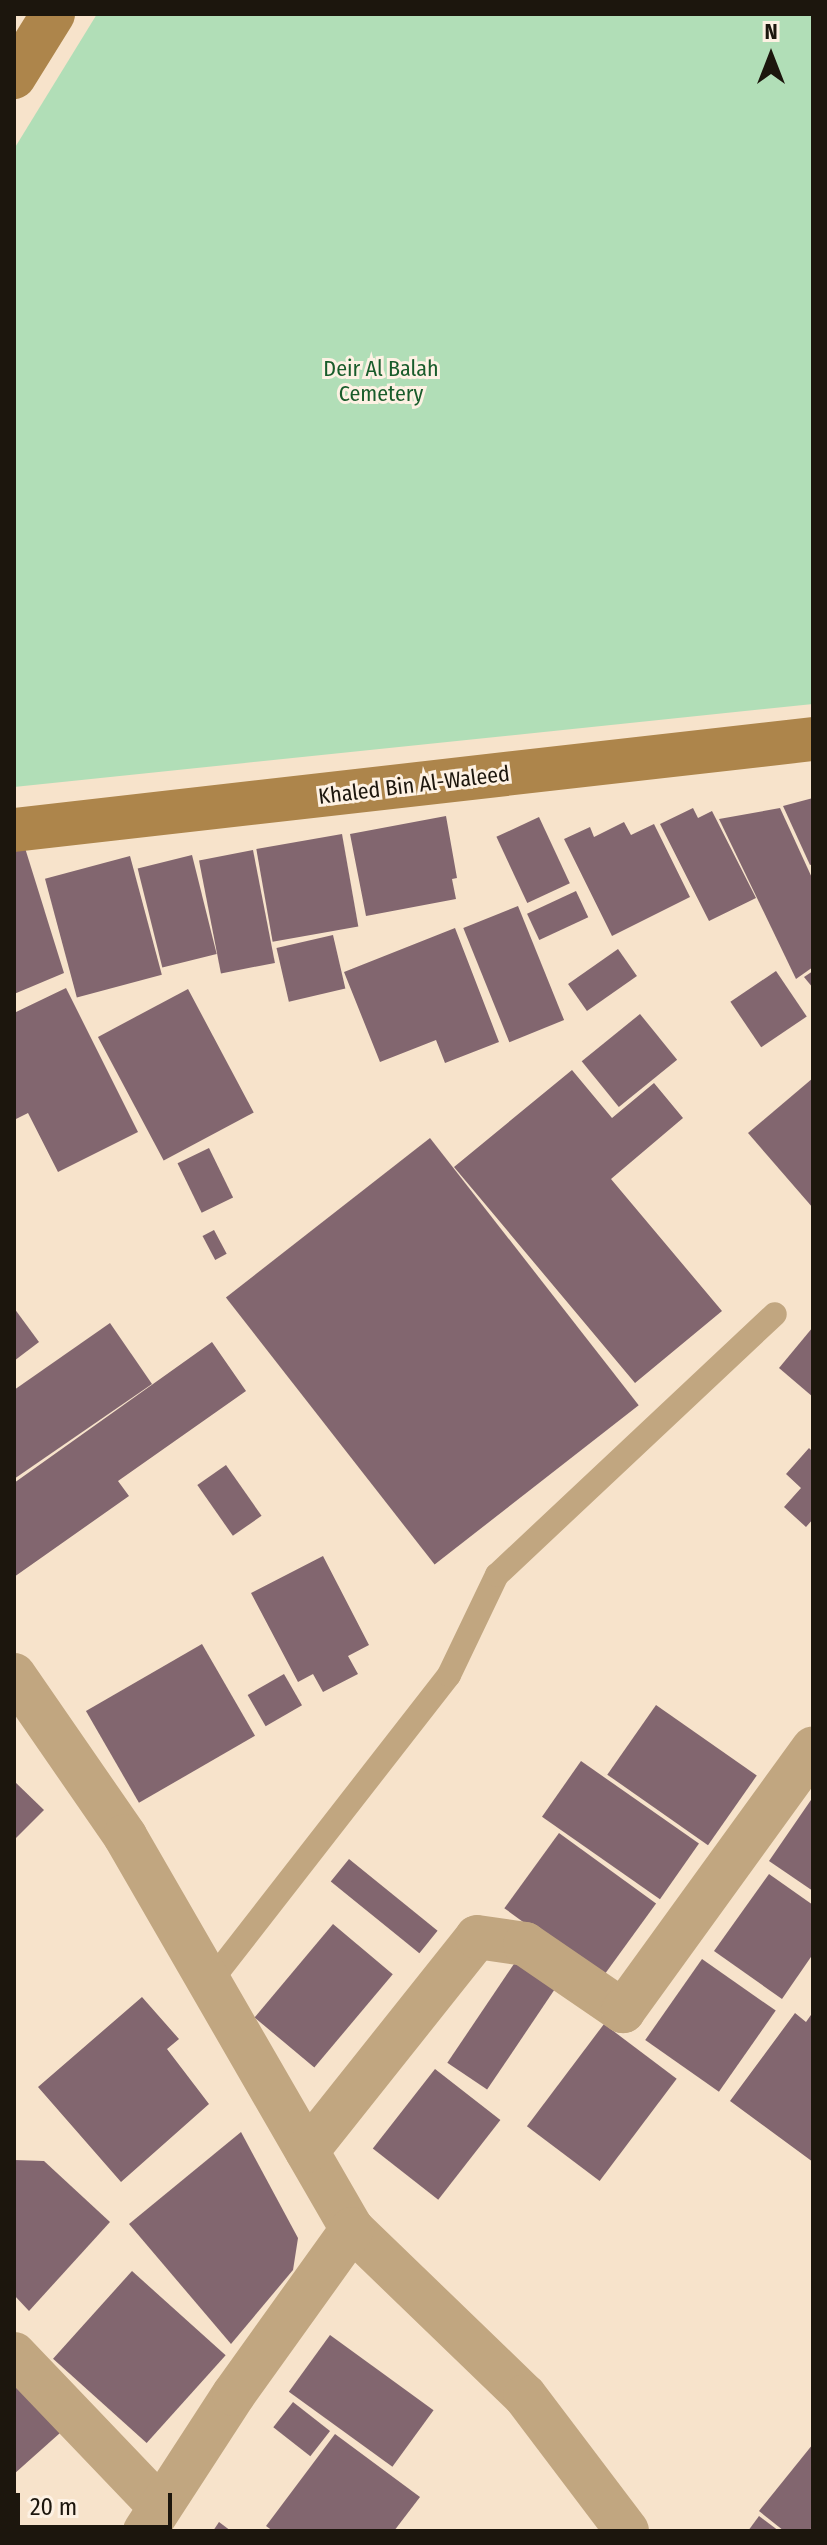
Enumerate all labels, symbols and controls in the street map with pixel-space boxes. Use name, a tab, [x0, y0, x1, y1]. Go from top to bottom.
north arrow	[731, 16, 811, 96]
text: N	[764, 18, 778, 45]
park label: Deir Al Balah Cemetery	[323, 355, 439, 406]
street label: Khaled Bin Al-Waleed	[317, 760, 511, 810]
scale bar	[20, 2477, 176, 2527]
text: 20 m	[30, 2493, 77, 2521]

